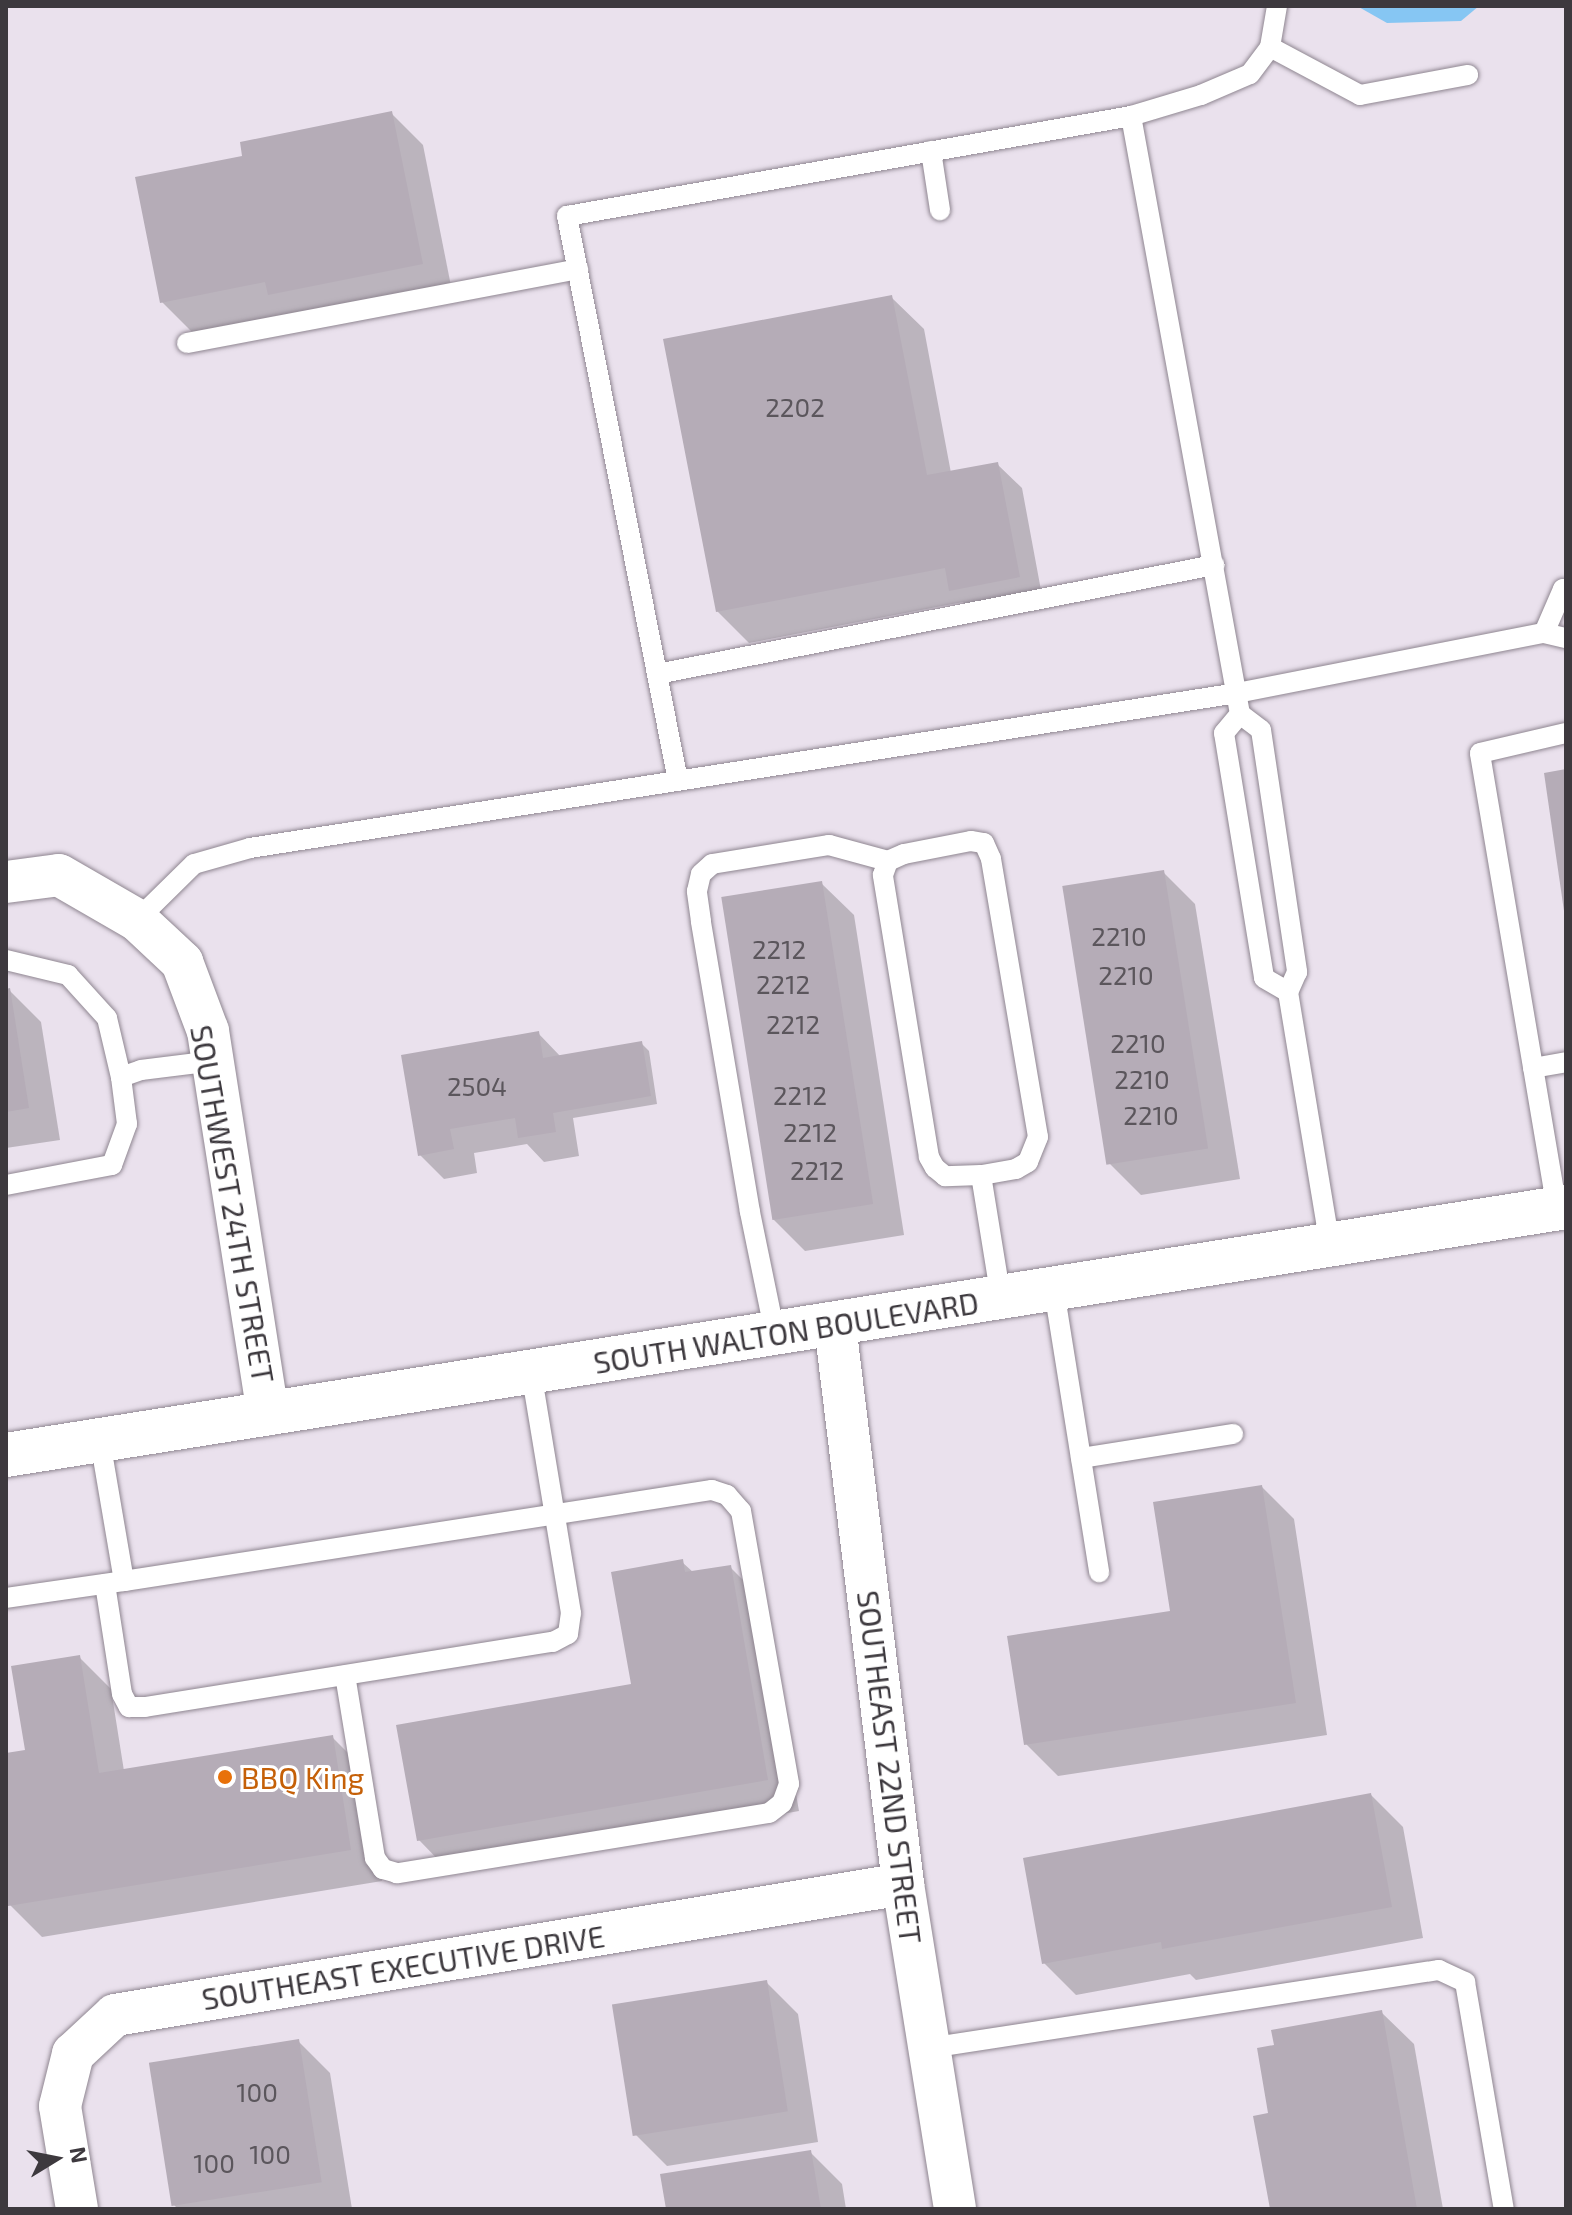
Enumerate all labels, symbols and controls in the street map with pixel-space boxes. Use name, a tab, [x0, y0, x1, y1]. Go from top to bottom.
house number: 2202	[765, 391, 825, 423]
house number: 2210	[1091, 920, 1147, 952]
house number: 2212	[752, 933, 806, 965]
house number: 2210	[1098, 959, 1154, 991]
house number: 2212	[756, 968, 810, 1000]
house number: 2212	[766, 1008, 820, 1040]
street label: SOUTHWEST 24TH STREET	[184, 1022, 282, 1386]
house number: 2210	[1110, 1027, 1166, 1059]
house number: 2210	[1114, 1063, 1170, 1095]
house number: 2504	[447, 1070, 507, 1102]
house number: 2212	[773, 1079, 827, 1111]
house number: 2210	[1123, 1099, 1179, 1131]
house number: 2212	[783, 1116, 837, 1148]
house number: 2212	[790, 1154, 844, 1186]
street label: SOUTH WALTON BOULEVARD	[591, 1284, 981, 1380]
street label: SOUTHEAST 22ND STREET	[850, 1588, 930, 1946]
place label: BBQ King	[241, 1759, 364, 1795]
marker: BBQ King	[216, 1768, 234, 1786]
street label: SOUTHEAST EXECUTIVE DRIVE	[199, 1917, 607, 2017]
house number: 100	[236, 2076, 278, 2108]
north arrow	[16, 2119, 96, 2199]
house number: 100	[249, 2138, 291, 2170]
text: N	[65, 2145, 94, 2165]
house number: 100	[193, 2147, 235, 2179]

